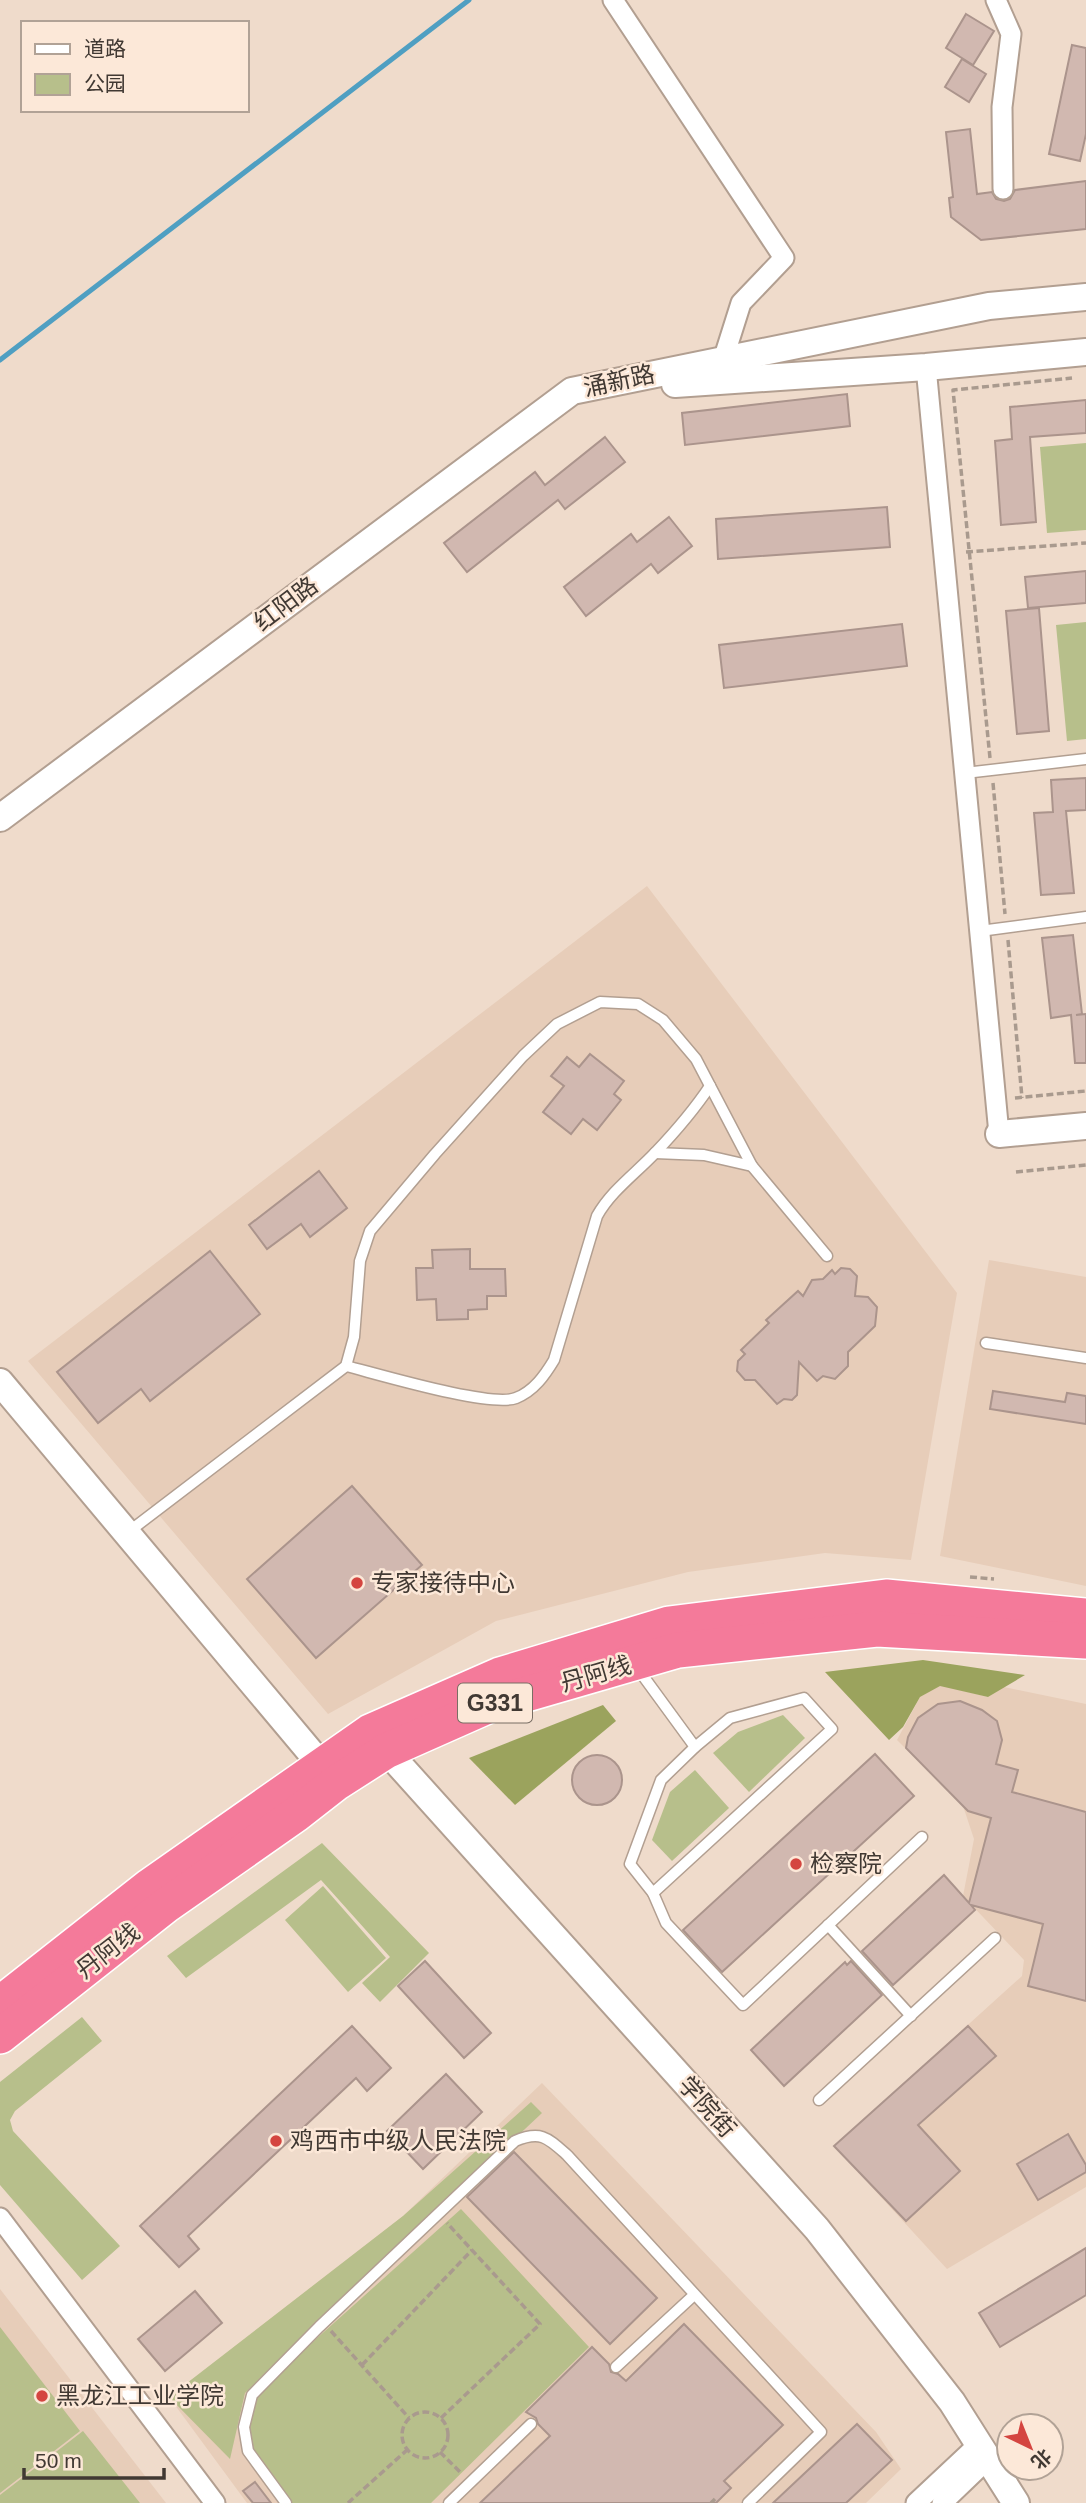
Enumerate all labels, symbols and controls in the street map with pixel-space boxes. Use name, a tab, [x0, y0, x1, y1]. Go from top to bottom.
legend	[21, 21, 248, 112]
text: 道路	[84, 37, 126, 60]
text: 公园	[84, 72, 126, 95]
street label: 涌新路	[581, 360, 657, 401]
street label: 红阳路	[249, 571, 323, 636]
place label: 专家接待中心	[371, 1569, 515, 1596]
marker: 专家接待中心	[349, 1575, 365, 1591]
street label: 丹阿线	[558, 1651, 634, 1696]
road number: G331	[458, 1684, 532, 1722]
place label: 检察院	[810, 1850, 882, 1877]
marker: 检察院	[788, 1856, 804, 1872]
street label: 丹阿线	[71, 1918, 144, 1983]
street label: 学院街	[673, 2071, 741, 2142]
place label: 鸡西市中级人民法院	[290, 2127, 506, 2154]
marker: 鸡西市中级人民法院	[268, 2133, 284, 2149]
place label: 黑龙江工业学院	[56, 2382, 224, 2409]
marker: 黑龙江工业学院	[34, 2388, 50, 2404]
north arrow	[995, 2412, 1065, 2482]
scale bar	[24, 2436, 164, 2480]
text: 北	[1027, 2445, 1055, 2473]
text: 50 m	[35, 2449, 82, 2472]

